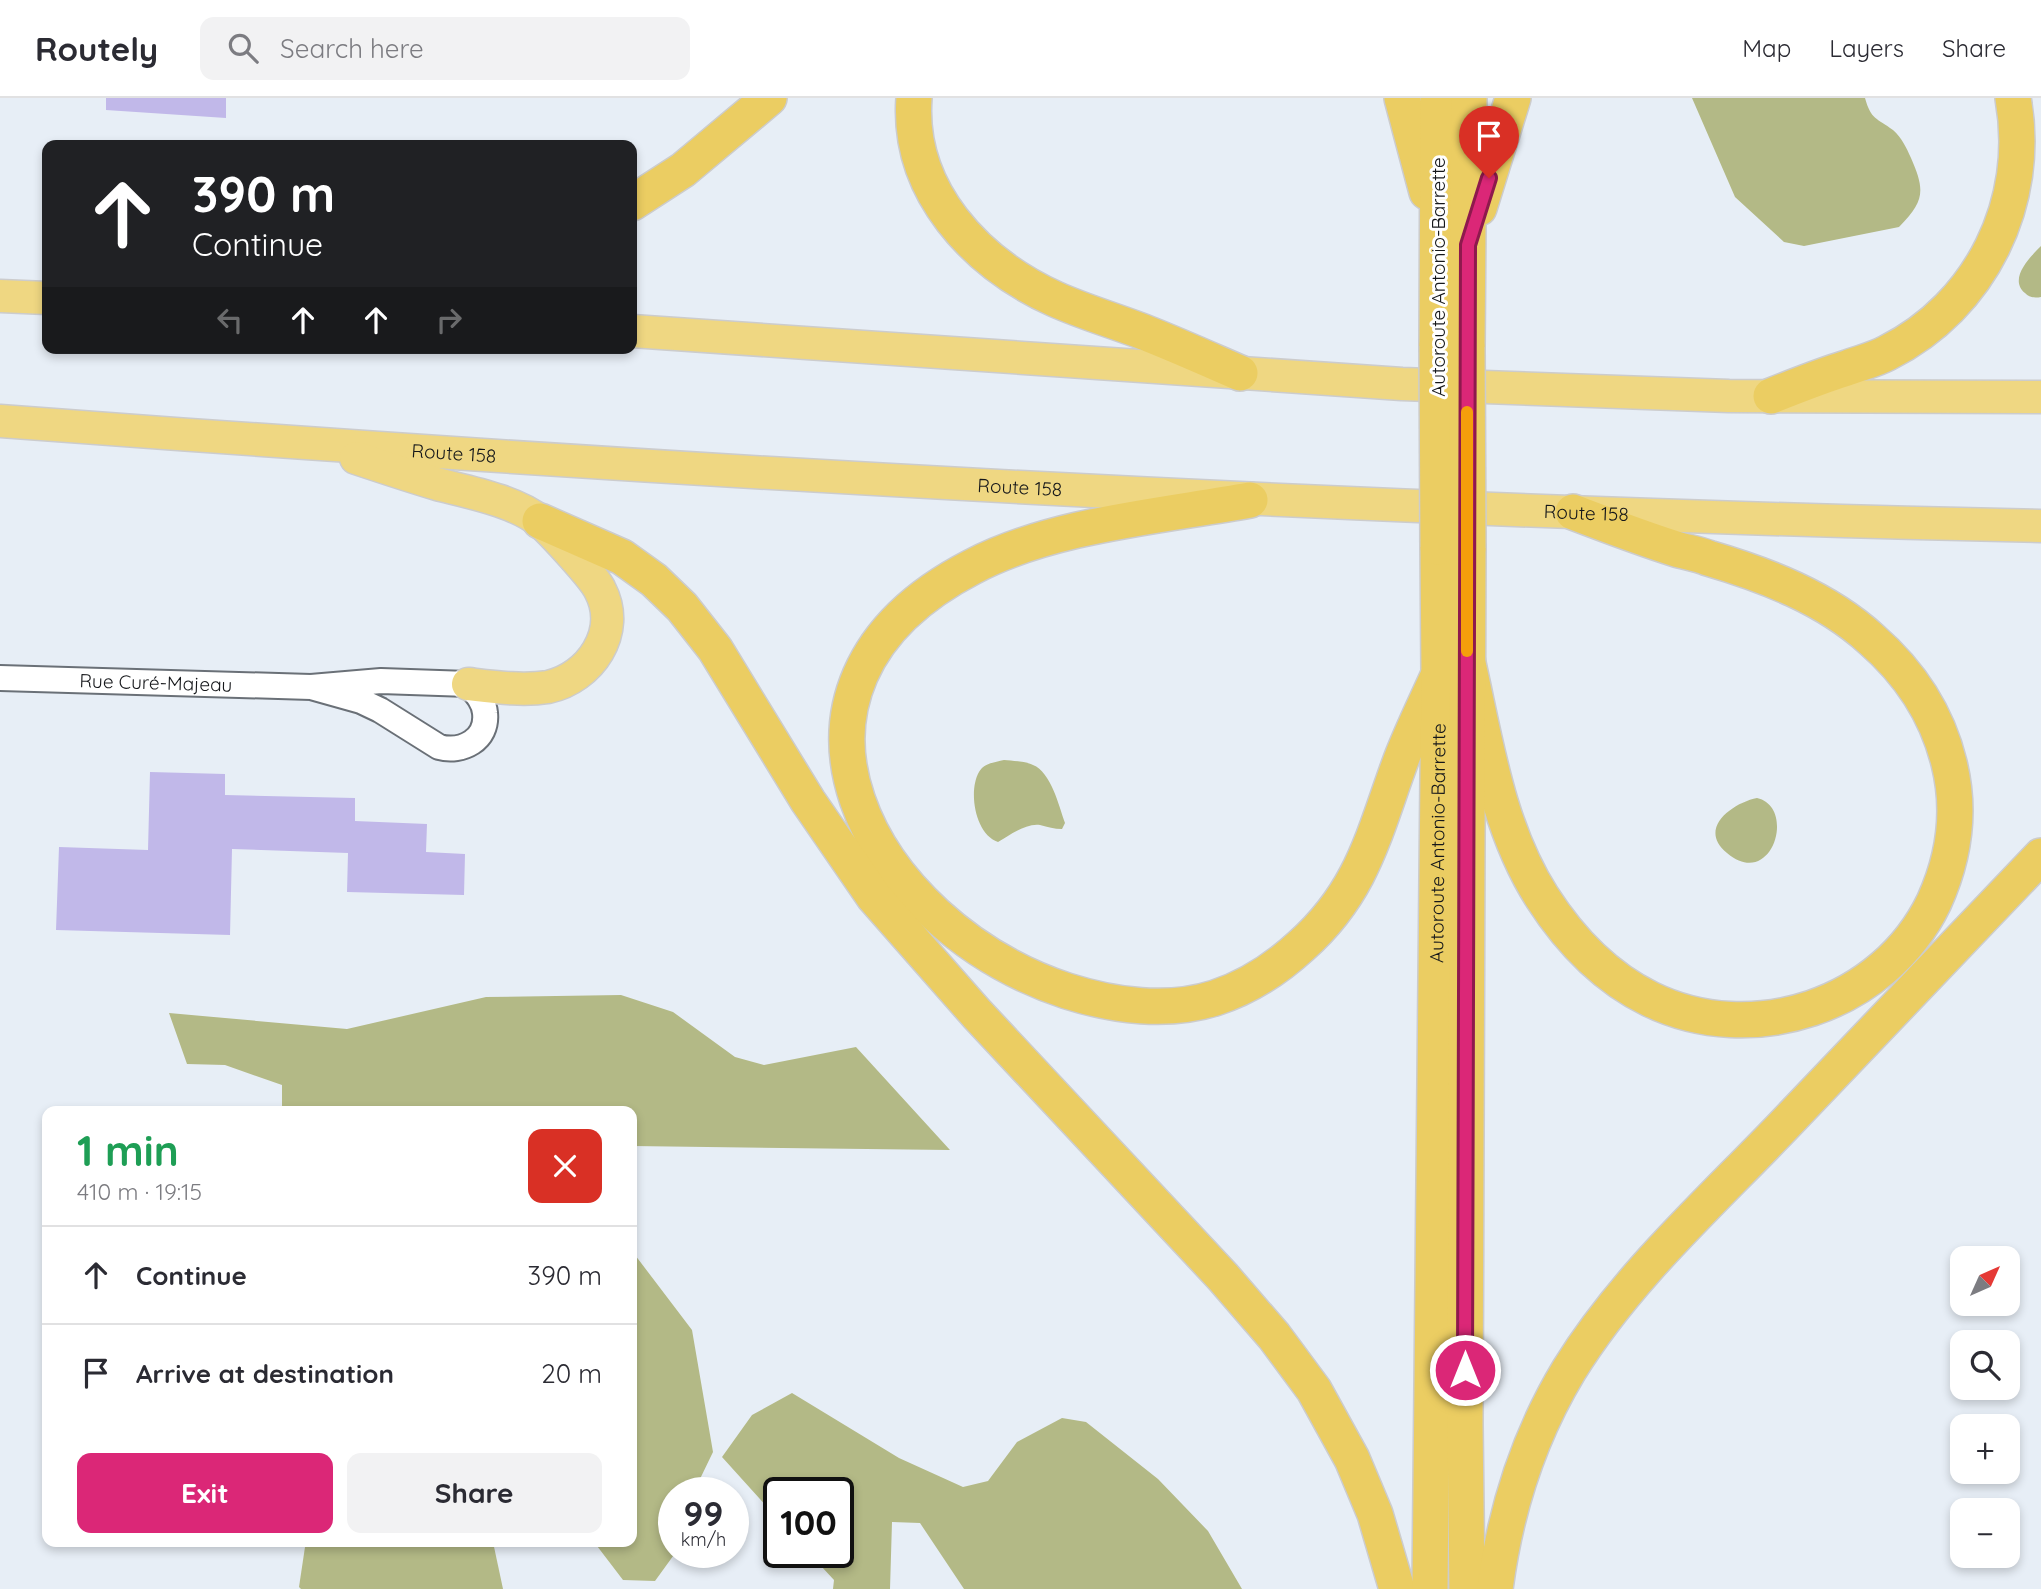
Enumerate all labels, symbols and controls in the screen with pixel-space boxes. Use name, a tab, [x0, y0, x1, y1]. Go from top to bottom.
search box	[200, 17, 690, 80]
text: Routely	[35, 28, 158, 69]
icon: search	[224, 29, 262, 67]
text: Search here	[280, 32, 424, 65]
text: Map	[1742, 33, 1791, 63]
text: Layers	[1829, 33, 1904, 63]
text: Share	[1942, 33, 2006, 63]
pin	[1459, 106, 1519, 178]
icon: arrive	[1470, 117, 1508, 155]
street label: Autoroute Antonio-Barrette	[1426, 157, 1450, 397]
text: 390 m	[192, 163, 335, 224]
icon: ahead	[77, 168, 168, 259]
text: Continue	[192, 224, 323, 264]
icon: left	[211, 301, 249, 339]
icon: ahead	[284, 301, 322, 339]
icon: ahead	[357, 301, 395, 339]
icon: right	[430, 301, 468, 339]
street label: Route 158	[411, 438, 497, 468]
street label: Route 158	[977, 473, 1063, 501]
street label: Route 158	[1543, 499, 1629, 526]
street label: Rue Curé-Majeau	[79, 668, 233, 697]
street label: Autoroute Antonio-Barrette	[1424, 723, 1451, 963]
text: 1 min	[77, 1124, 179, 1177]
button: close	[528, 1129, 602, 1203]
text: 410 m · 19:15	[77, 1177, 202, 1206]
north arrow	[1950, 1246, 2020, 1316]
map controls	[1950, 1246, 2020, 1568]
icon: ahead	[77, 1256, 115, 1294]
text: Continue	[136, 1259, 247, 1292]
text: 390 m	[528, 1259, 602, 1292]
button: search	[1950, 1330, 2020, 1400]
position arrow	[1428, 1333, 1502, 1407]
icon: arrive	[77, 1354, 115, 1392]
text: Arrive at destination	[136, 1357, 394, 1390]
text: 20 m	[541, 1357, 602, 1390]
button: +	[1950, 1414, 2020, 1484]
button: Exit	[77, 1453, 333, 1533]
button: Share	[347, 1453, 602, 1533]
speed limit sign: 100	[763, 1477, 854, 1568]
text: 99	[684, 1491, 723, 1535]
button: −	[1950, 1498, 2020, 1568]
text: km/h	[681, 1528, 726, 1551]

